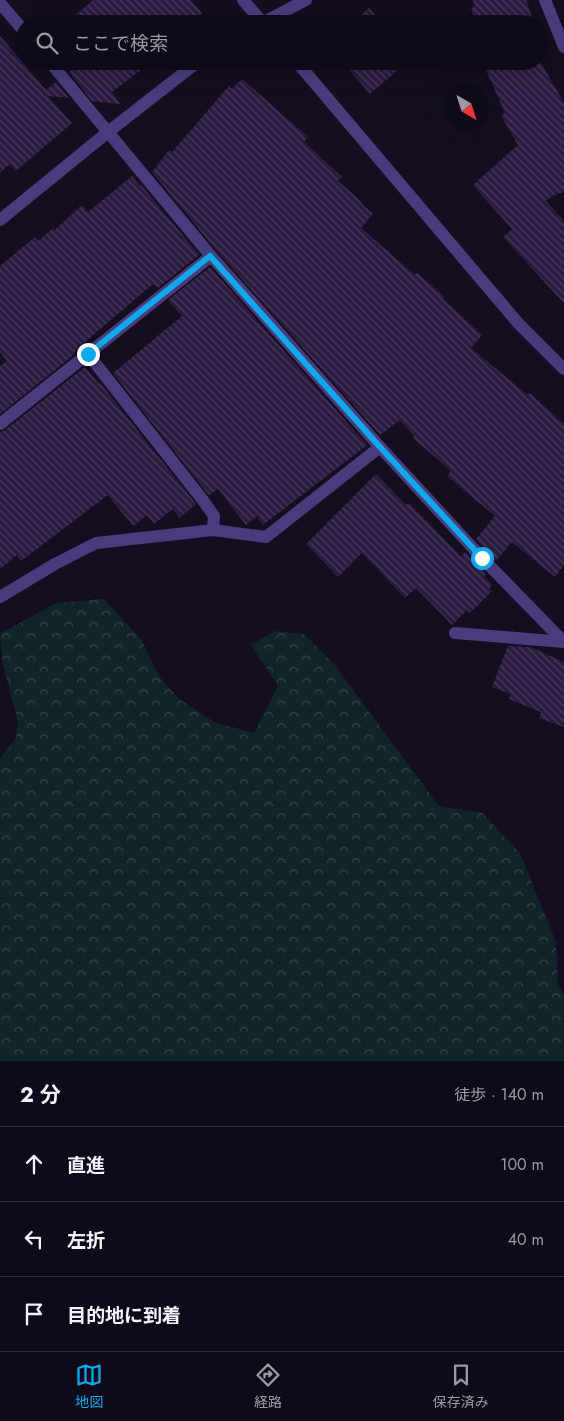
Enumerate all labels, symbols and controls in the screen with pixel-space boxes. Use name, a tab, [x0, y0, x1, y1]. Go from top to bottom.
search box	[15, 15, 549, 70]
icon: search	[33, 29, 61, 57]
text: ここで検索	[73, 30, 168, 57]
north arrow	[444, 85, 489, 130]
route end	[77, 343, 100, 366]
route start	[471, 547, 494, 570]
text: 2 分	[20, 1080, 61, 1110]
text: 徒歩 · 140 m	[454, 1083, 544, 1106]
icon: ahead	[20, 1150, 48, 1178]
text: 直進	[67, 1152, 105, 1179]
text: 100 m	[500, 1153, 544, 1176]
icon: left	[20, 1225, 48, 1253]
text: 左折	[67, 1227, 105, 1254]
text: 40 m	[508, 1228, 544, 1251]
icon: arrive	[20, 1300, 48, 1328]
text: 目的地に到着	[67, 1302, 181, 1329]
tab: 地図	[75, 1361, 103, 1412]
tab: 経路	[254, 1361, 282, 1412]
tab: 保存済み	[433, 1361, 489, 1412]

